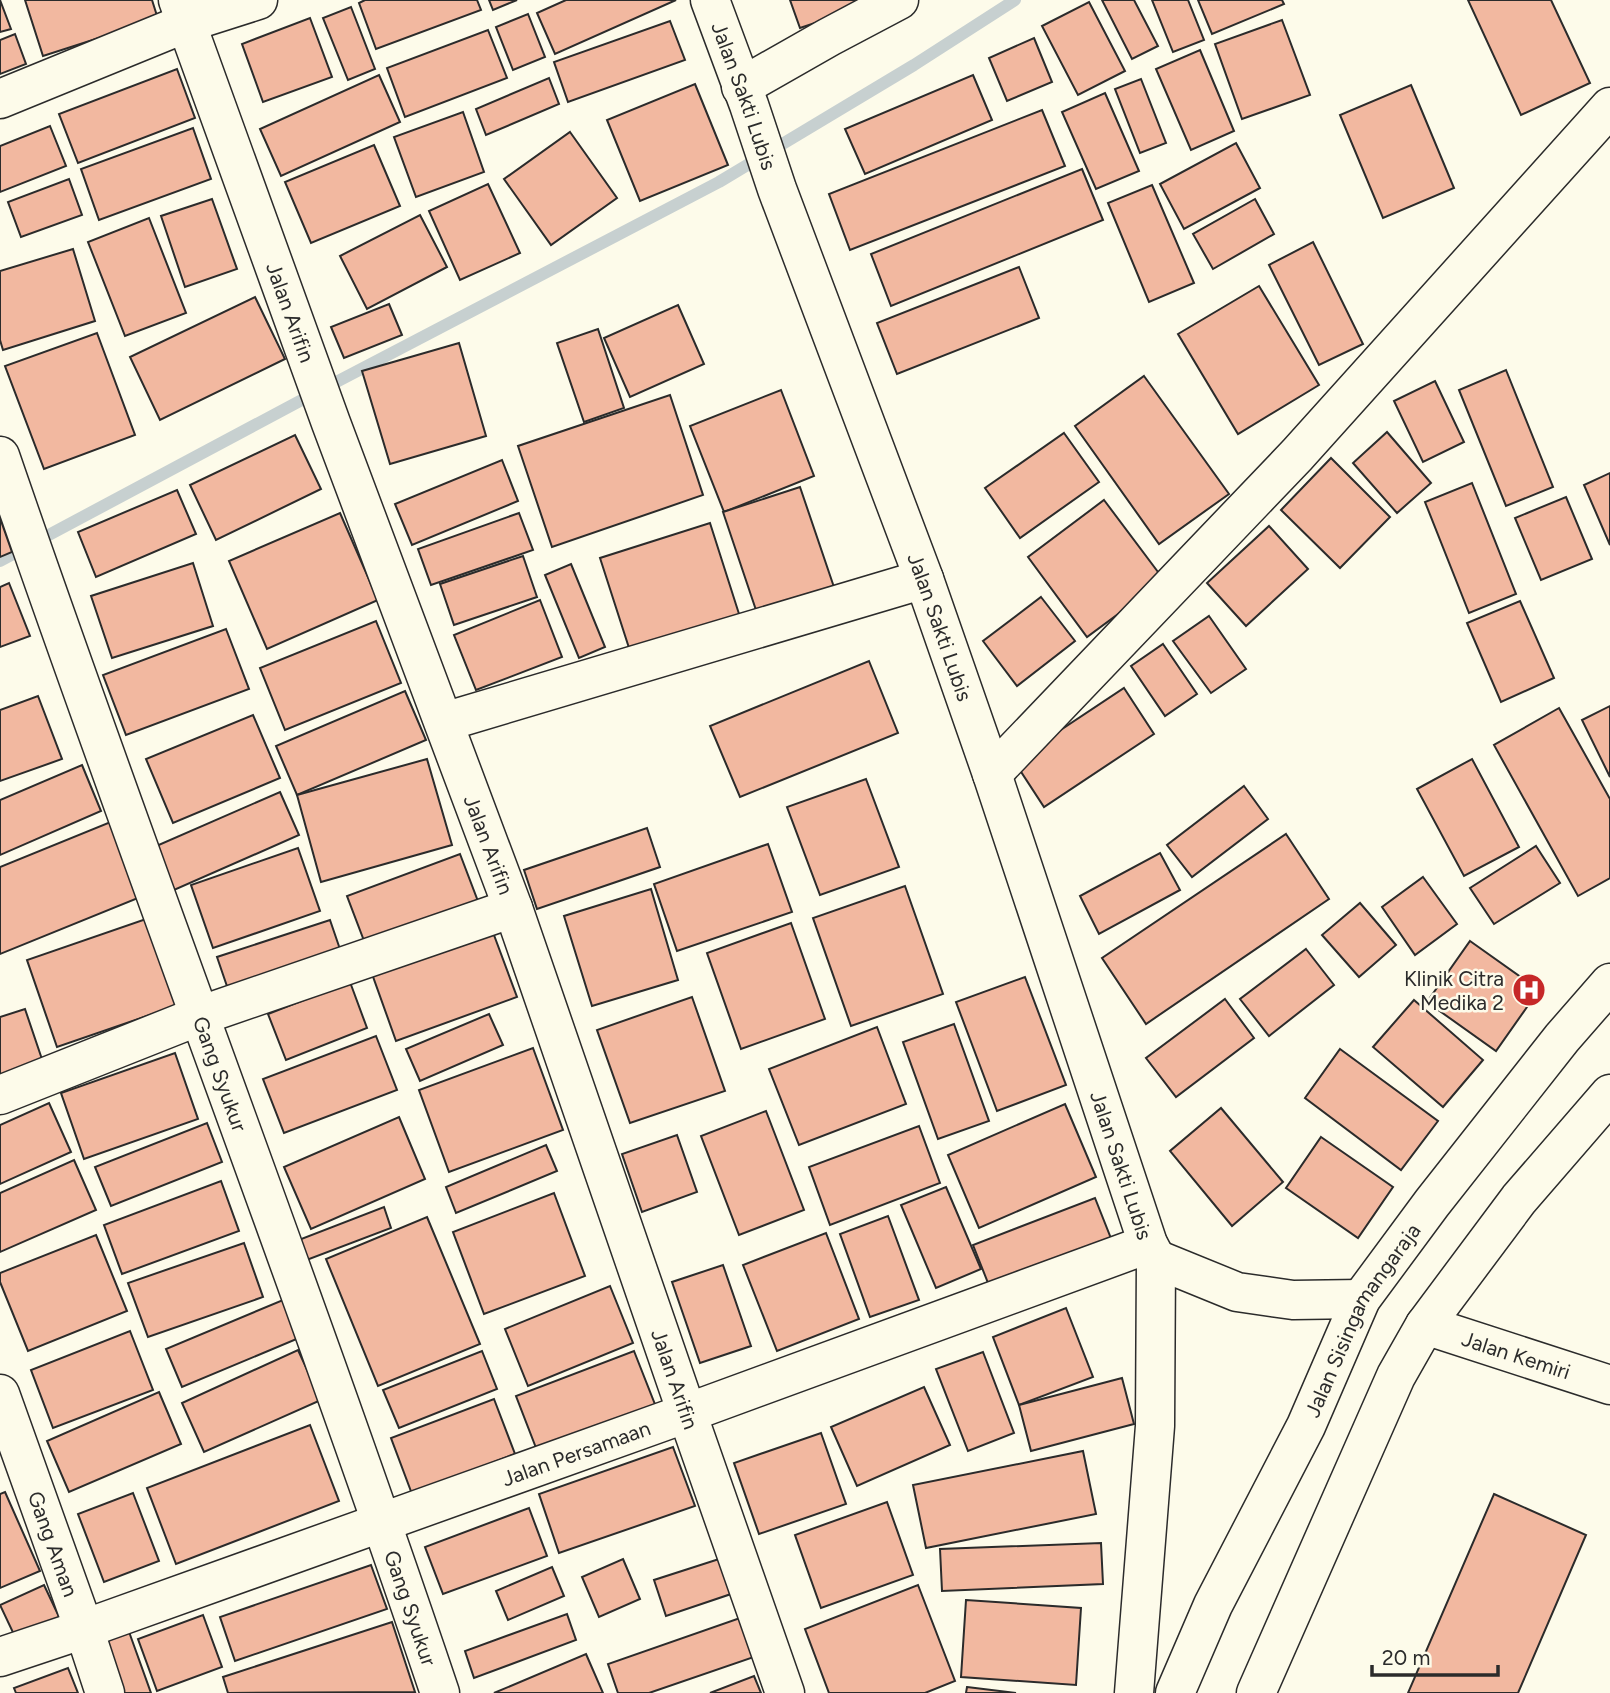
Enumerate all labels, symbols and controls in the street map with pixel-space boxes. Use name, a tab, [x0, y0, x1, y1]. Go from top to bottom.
street label: Jalan Sakti Lubis	[707, 18, 782, 173]
street label: Jalan Arifin	[261, 259, 320, 366]
street label: Jalan Sakti Lubis	[903, 549, 978, 704]
street label: Jalan Arifin	[459, 791, 519, 898]
place label: Klinik Citra Medika 2	[1404, 966, 1504, 1015]
hospital icon: Klinik Citra Medika 2	[1510, 971, 1548, 1009]
street label: Gang Syukur	[188, 1013, 253, 1135]
street label: Jalan Sakti Lubis	[1086, 1088, 1158, 1243]
street label: Jalan Sisingamangaraja	[1299, 1218, 1425, 1421]
street label: Jalan Kemiri	[1459, 1325, 1574, 1384]
street label: Jalan Arifin	[646, 1326, 704, 1432]
street label: Jalan Persamaan	[498, 1415, 653, 1491]
street label: Gang Aman	[23, 1488, 84, 1600]
street label: Gang Syukur	[379, 1547, 442, 1669]
scale bar	[1372, 1634, 1498, 1678]
text: 20 m	[1382, 1645, 1430, 1670]

